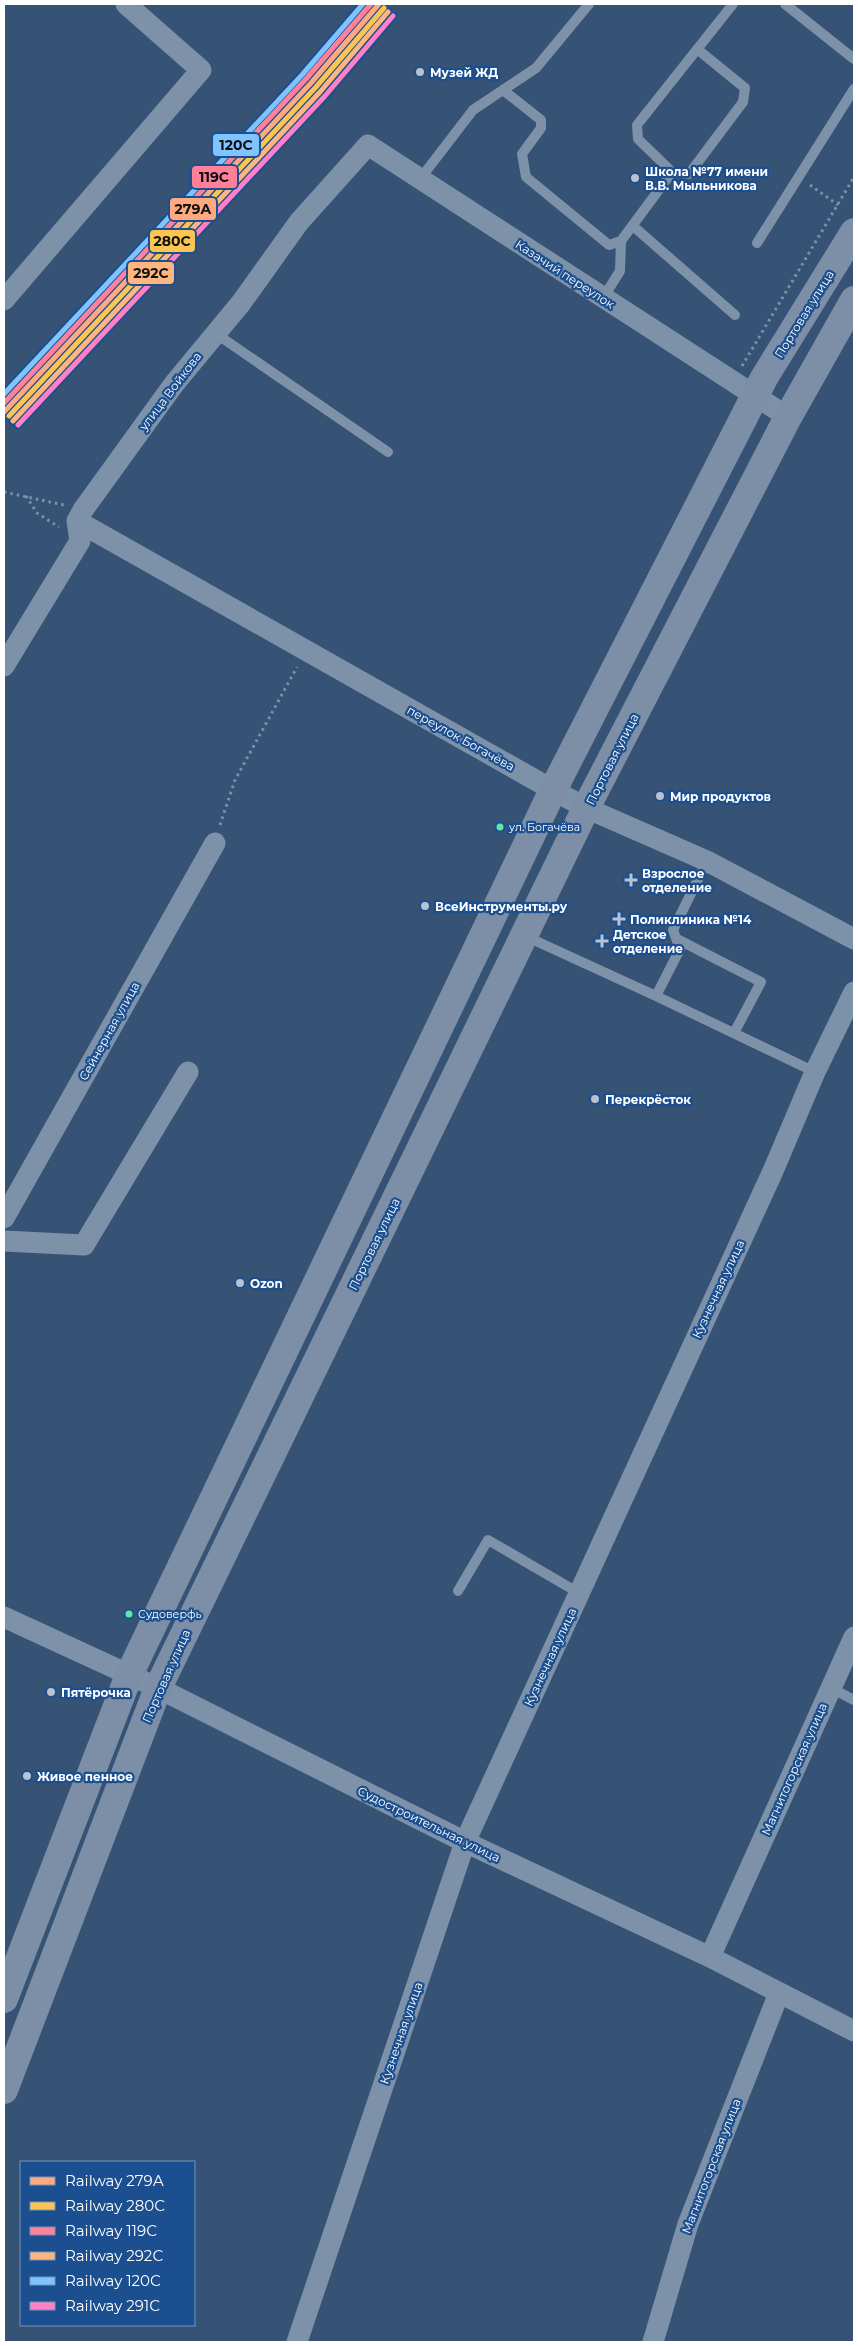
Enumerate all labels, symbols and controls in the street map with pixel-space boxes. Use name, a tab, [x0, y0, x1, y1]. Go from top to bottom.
place label: Музей ЖД	[430, 65, 498, 80]
marker: Музей ЖД	[414, 66, 426, 78]
line badge: 120С	[212, 133, 260, 157]
text: 120С	[219, 136, 253, 154]
place label: Школа №77 имени В.В. Мыльникова	[645, 164, 768, 193]
line badge: 119С	[191, 165, 238, 189]
text: 119С	[199, 168, 229, 186]
marker: Школа №77 имени В.В. Мыльникова	[629, 172, 641, 184]
line badge: 279А	[169, 197, 217, 221]
text: 279А	[175, 200, 212, 218]
line badge: 280С	[149, 229, 196, 253]
text: 280С	[153, 232, 191, 250]
street label: Казачий переулок	[513, 236, 617, 312]
line badge: 292С	[127, 261, 175, 285]
text: 292С	[133, 264, 169, 282]
street label: Портовая улица	[771, 267, 837, 361]
street label: улица Войкова	[135, 349, 204, 434]
street label: переулок Богачёва	[405, 702, 517, 774]
street label: Портовая улица	[582, 711, 642, 807]
place label: Мир продуктов	[670, 789, 771, 804]
marker: Мир продуктов	[654, 790, 666, 802]
place label: ул. Богачёва	[508, 820, 580, 834]
marker: ул. Богачёва	[495, 822, 505, 832]
place label: Взрослое отделение	[642, 866, 712, 895]
marker: Взрослое отделение	[624, 873, 638, 887]
place label: ВсеИнструменты.ру	[435, 899, 568, 914]
marker: ВсеИнструменты.ру	[419, 900, 431, 912]
marker: Поликлиника №14	[612, 912, 626, 926]
place label: Поликлиника №14	[630, 912, 752, 927]
place label: Детское отделение	[613, 927, 683, 956]
marker: Детское отделение	[595, 934, 609, 948]
street label: Сейнерная улица	[76, 979, 142, 1083]
place label: Перекрёсток	[605, 1092, 691, 1107]
marker: Перекрёсток	[589, 1093, 601, 1105]
street label: Портовая улица	[345, 1195, 403, 1293]
street label: Кузнечная улица	[689, 1237, 747, 1341]
place label: Ozon	[250, 1276, 283, 1291]
marker: Ozon	[234, 1277, 246, 1289]
street label: Кузнечная улица	[521, 1605, 579, 1709]
place label: Судоверфь	[138, 1607, 202, 1621]
marker: Судоверфь	[124, 1609, 134, 1619]
street label: Портовая улица	[139, 1627, 193, 1725]
place label: Пятёрочка	[61, 1685, 131, 1700]
marker: Пятёрочка	[45, 1686, 57, 1698]
street label: Магнитогорская улица	[758, 1700, 830, 1838]
place label: Живое пенное	[37, 1769, 133, 1784]
marker: Живое пенное	[21, 1770, 33, 1782]
street label: Судостроительная улица	[355, 1783, 503, 1865]
street label: Кузнечная улица	[377, 1980, 425, 2086]
street label: Магнитогорская улица	[678, 2096, 744, 2236]
legend	[20, 2161, 195, 2326]
text: Railway 279А	[65, 2171, 164, 2190]
text: Railway 280С	[65, 2196, 165, 2215]
text: Railway 119С	[65, 2221, 157, 2240]
text: Railway 292С	[65, 2246, 163, 2265]
text: Railway 120С	[65, 2271, 161, 2290]
text: Railway 291С	[65, 2296, 160, 2315]

